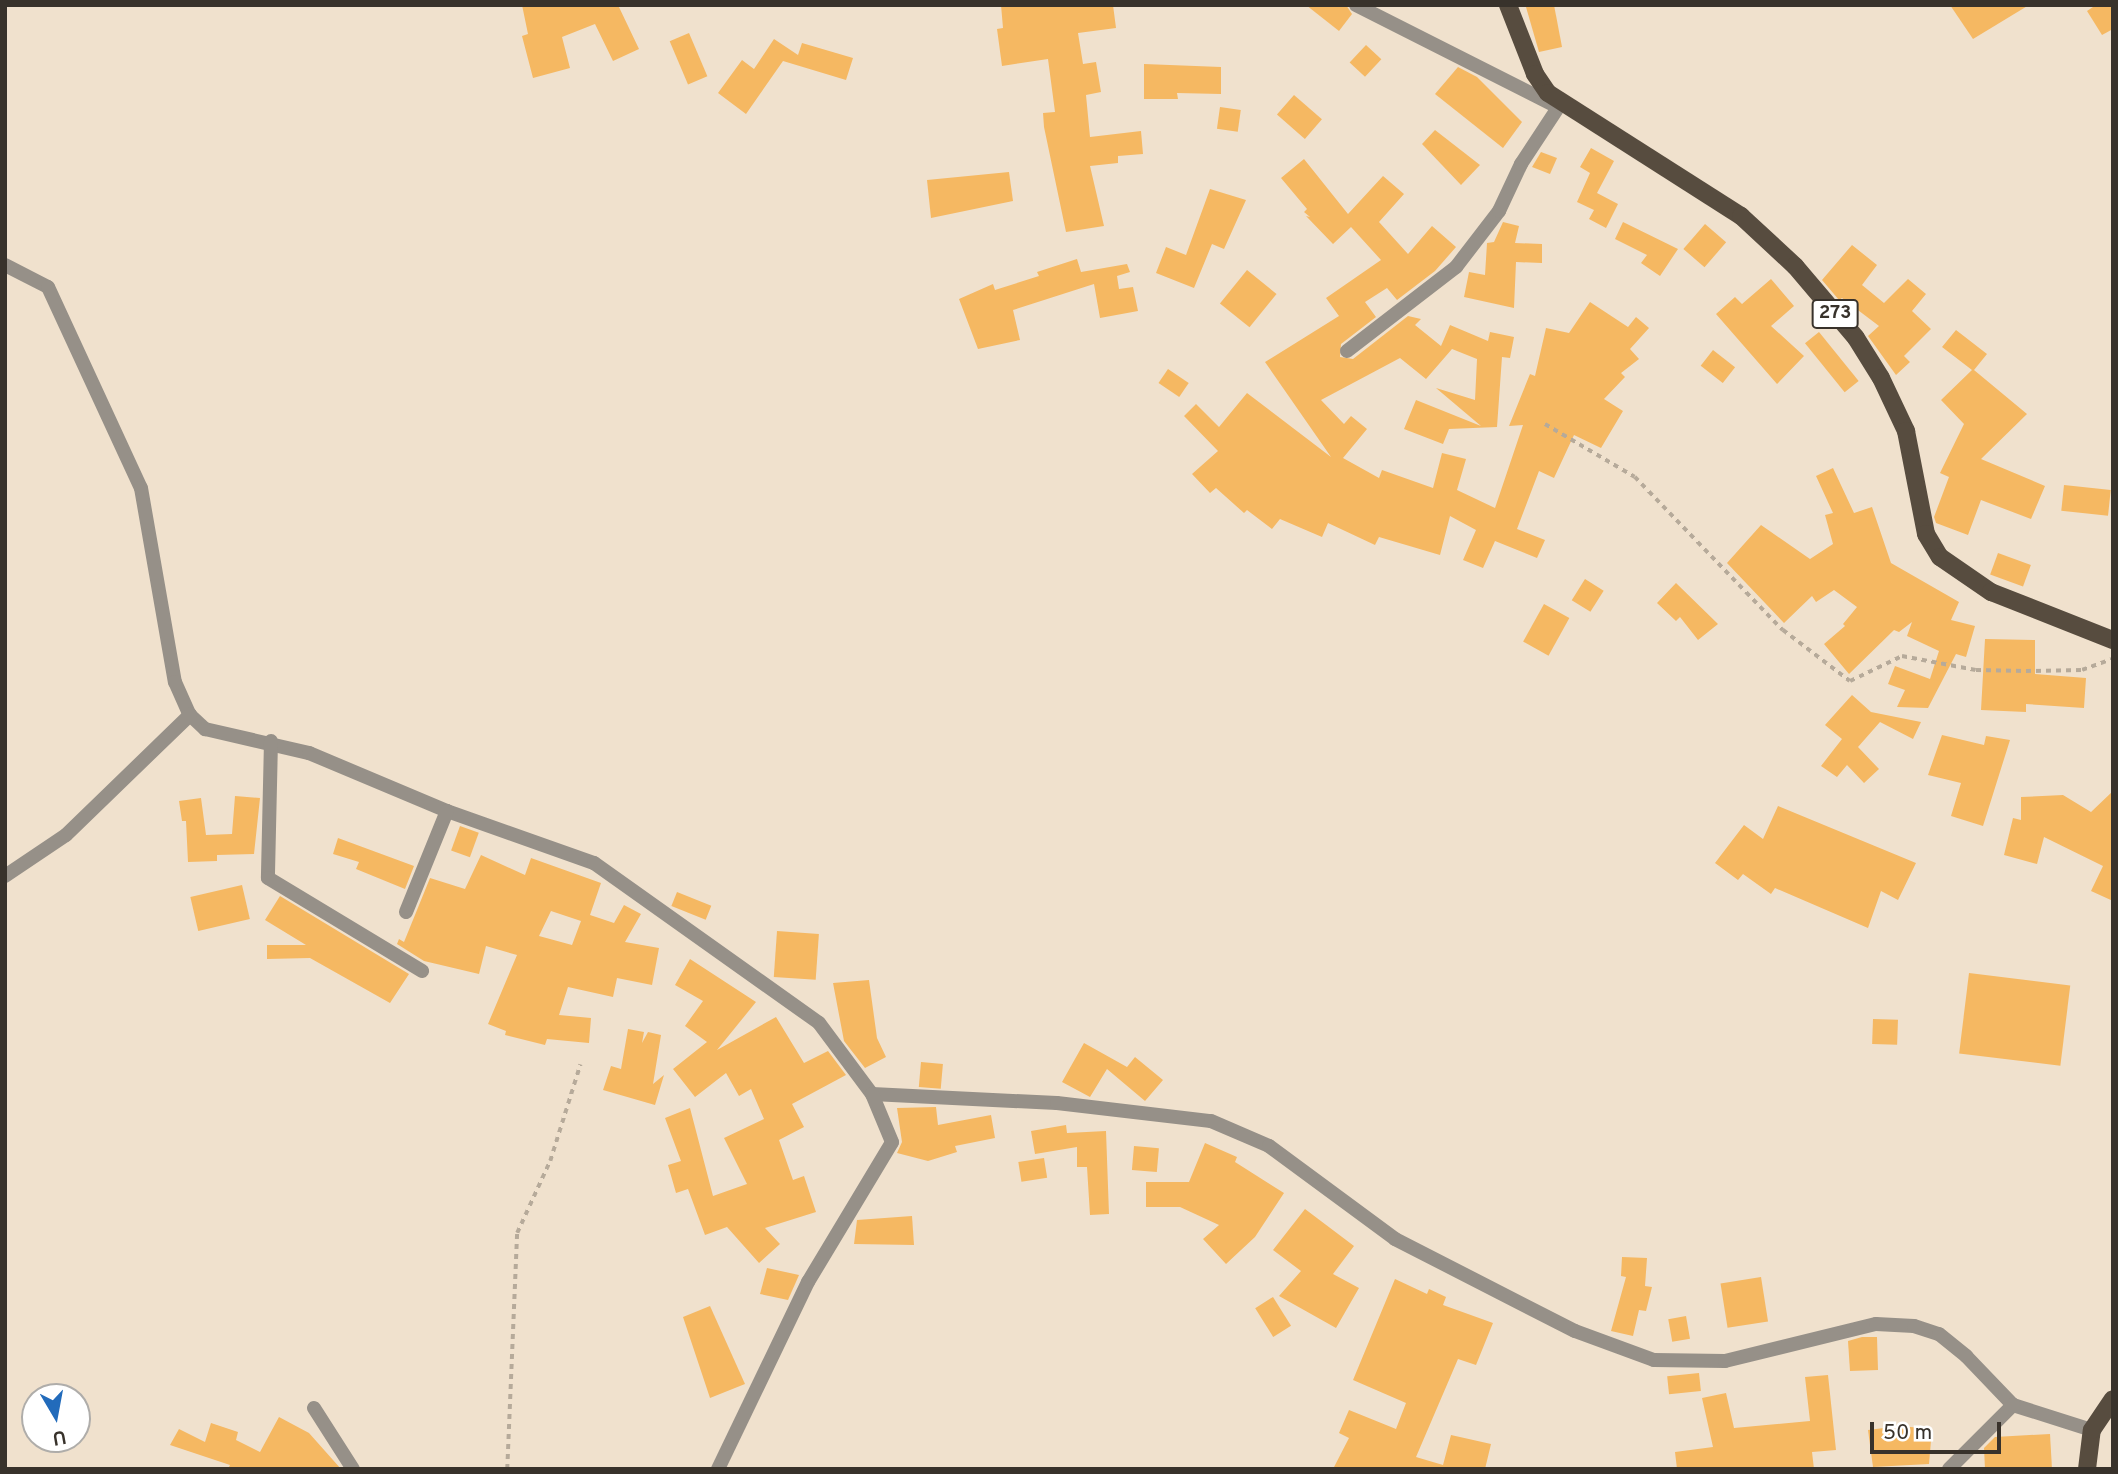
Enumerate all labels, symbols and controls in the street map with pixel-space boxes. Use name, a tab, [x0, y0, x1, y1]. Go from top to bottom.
road number: 273	[1811, 298, 1860, 330]
north arrow	[21, 1383, 91, 1453]
scale bar	[1873, 1408, 2004, 1452]
text: 50 m	[1883, 1420, 1932, 1447]
text: U	[51, 1424, 68, 1450]

